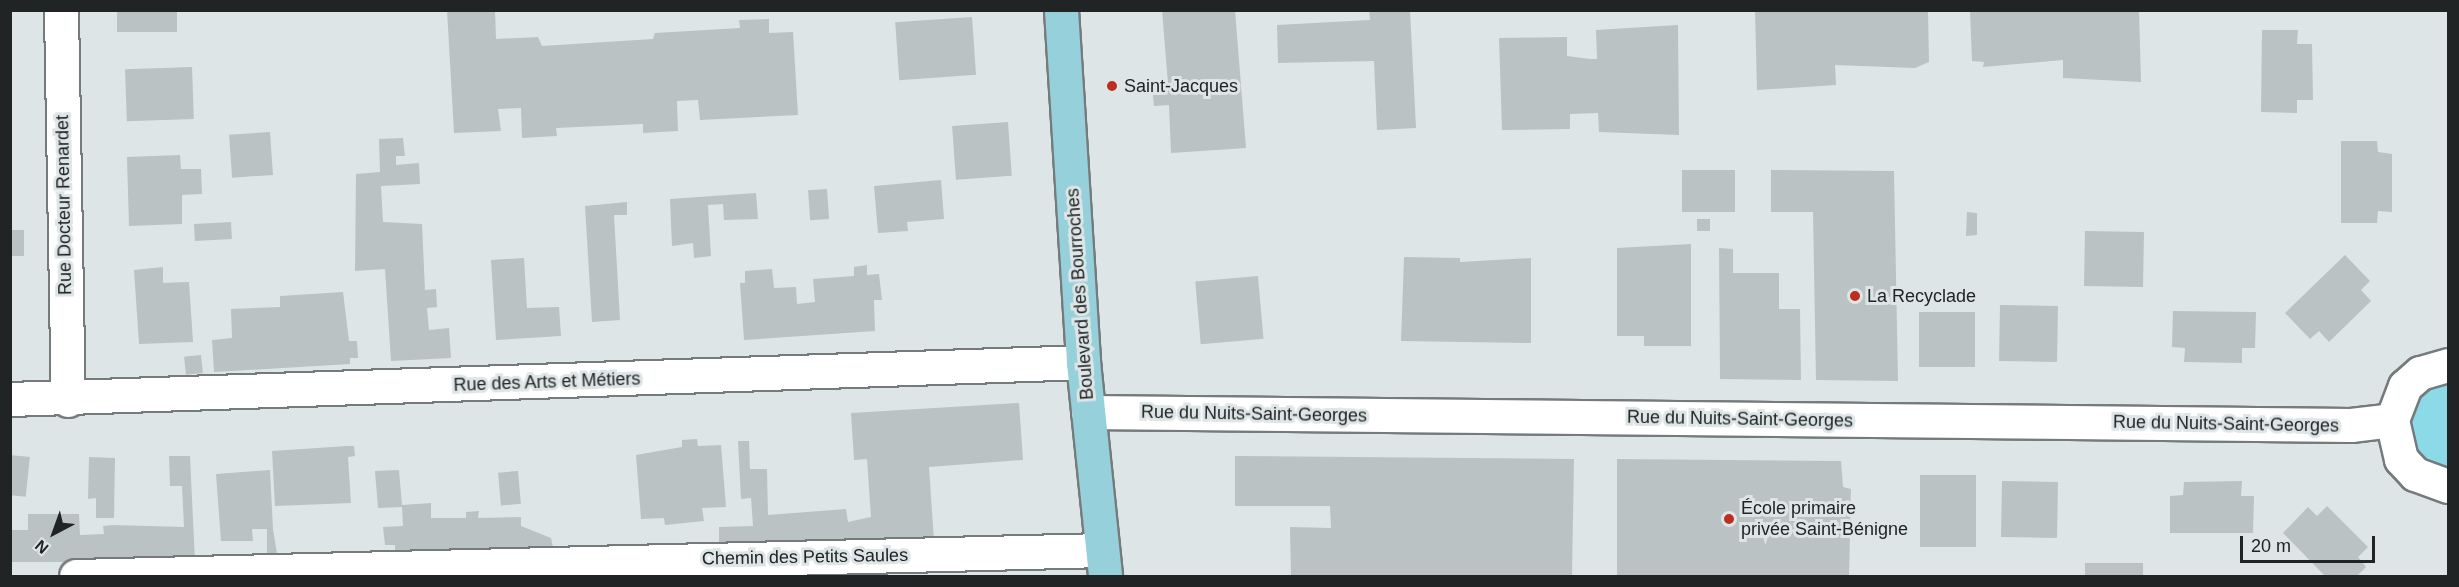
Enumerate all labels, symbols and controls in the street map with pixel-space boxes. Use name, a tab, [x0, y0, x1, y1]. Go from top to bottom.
place label: Saint-Jacques	[1124, 75, 1238, 97]
marker: Saint-Jacques	[1105, 79, 1119, 93]
street label: Rue Docteur Renardet	[52, 115, 76, 295]
street label: Boulevard des Bourroches	[1062, 187, 1098, 401]
place label: La Recyclade	[1867, 285, 1976, 307]
marker: La Recyclade	[1848, 289, 1862, 303]
street label: Rue des Arts et Métiers	[453, 368, 641, 396]
street label: Rue du Nuits-Saint-Georges	[1141, 401, 1367, 427]
street label: Rue du Nuits-Saint-Georges	[1627, 406, 1853, 432]
street label: Rue du Nuits-Saint-Georges	[2113, 411, 2339, 437]
place label: École primaire privée Saint-Bénigne	[1741, 498, 1908, 540]
north arrow	[24, 503, 84, 563]
marker: École primaire privée Saint-Bénigne	[1722, 512, 1736, 526]
scale bar	[2243, 524, 2378, 562]
text: 20 m	[2251, 536, 2291, 556]
text: N	[32, 537, 52, 557]
street label: Chemin des Petits Saules	[702, 544, 908, 570]

